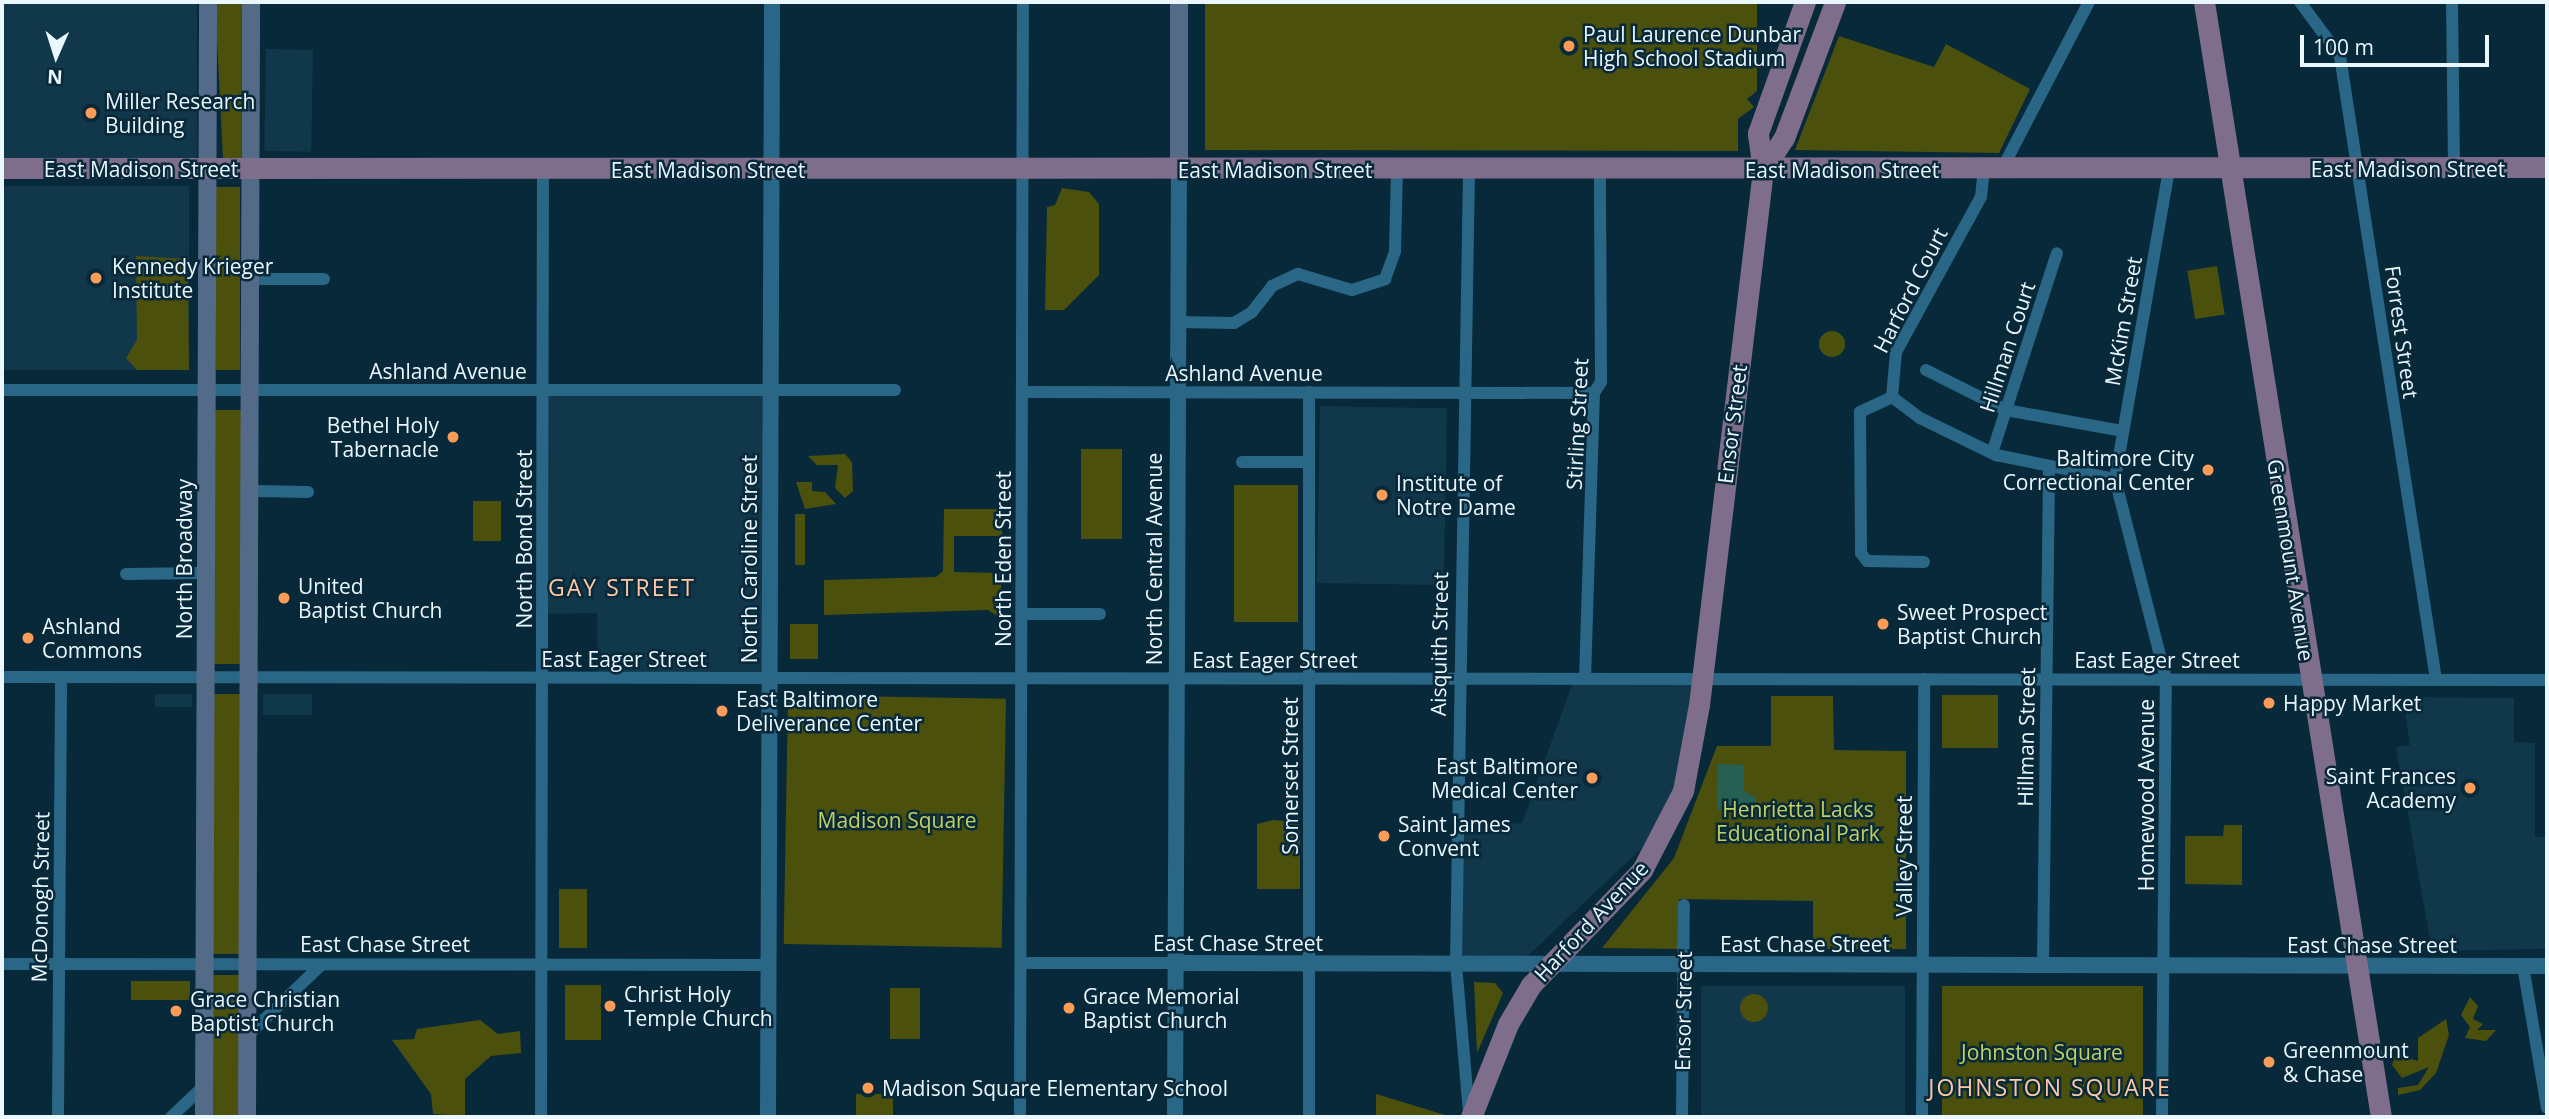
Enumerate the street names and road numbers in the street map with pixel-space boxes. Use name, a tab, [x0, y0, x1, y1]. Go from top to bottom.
street label: East Madison Street	[44, 156, 238, 182]
street label: East Madison Street	[2311, 156, 2505, 182]
street label: East Madison Street	[611, 157, 805, 183]
street label: East Madison Street	[1178, 157, 1372, 183]
street label: East Madison Street	[1745, 157, 1939, 183]
street label: Harford Court	[1868, 223, 1952, 357]
street label: McKim Street	[2099, 254, 2147, 388]
street label: Forrest Street	[2380, 264, 2424, 400]
street label: Hillman Court	[1974, 279, 2040, 415]
street label: Stirling Street	[1561, 357, 1593, 491]
street label: Ashland Avenue	[369, 358, 527, 384]
street label: Ashland Avenue	[1165, 360, 1323, 386]
street label: Ensor Street	[1712, 363, 1752, 485]
street label: North Bond Street	[511, 450, 537, 628]
street label: North Central Avenue	[1141, 453, 1167, 665]
street label: North Caroline Street	[736, 455, 762, 663]
street label: Greenmount Avenue	[2263, 457, 2319, 663]
street label: North Eden Street	[990, 471, 1016, 647]
street label: North Broadway	[171, 479, 197, 639]
street label: Aisquith Street	[1425, 572, 1453, 716]
street label: East Eager Street	[541, 646, 707, 672]
street label: East Eager Street	[1192, 647, 1358, 673]
street label: East Eager Street	[2074, 647, 2240, 673]
street label: Hillman Street	[2012, 667, 2040, 807]
street label: Somerset Street	[1277, 697, 1303, 855]
street label: Homewood Avenue	[2133, 699, 2159, 891]
street label: Valley Street	[1891, 795, 1917, 917]
street label: McDonogh Street	[26, 811, 54, 983]
street label: Harford Avenue	[1529, 856, 1653, 986]
street label: East Chase Street	[1153, 930, 1323, 956]
street label: East Chase Street	[300, 931, 470, 957]
street label: East Chase Street	[1720, 931, 1890, 957]
street label: East Chase Street	[2287, 932, 2457, 958]
street label: Ensor Street	[1669, 951, 1697, 1071]

